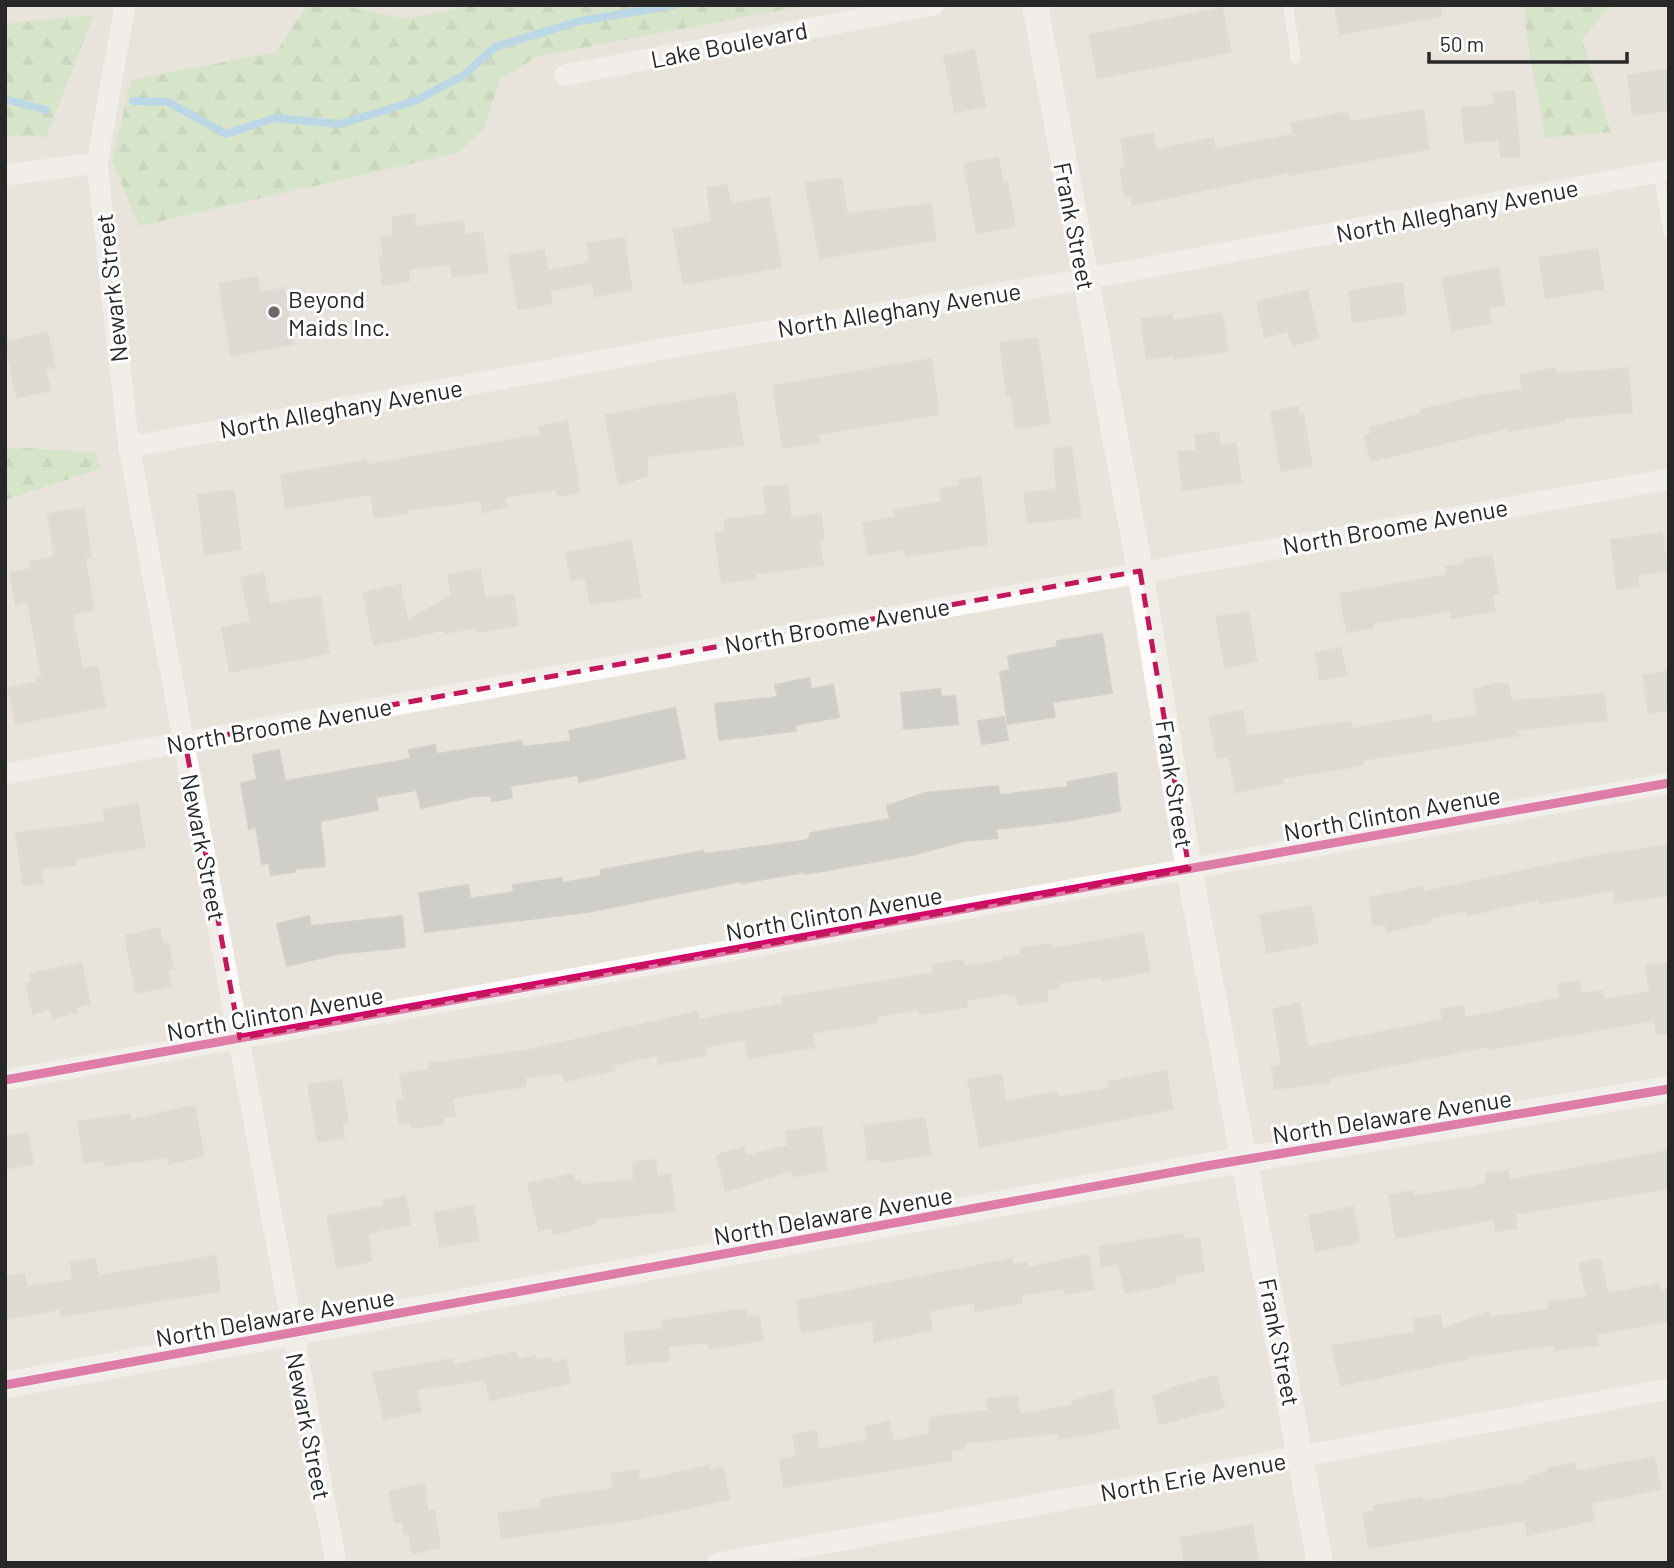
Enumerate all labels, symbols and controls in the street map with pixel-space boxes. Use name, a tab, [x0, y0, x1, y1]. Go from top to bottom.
street label: Lake Boulevard	[648, 15, 810, 73]
scale bar	[1429, 21, 1627, 65]
text: 50 m	[1440, 31, 1484, 56]
street label: Frank Street	[1048, 160, 1102, 292]
street label: North Alleghany Avenue	[1333, 172, 1581, 248]
street label: Newark Street	[89, 212, 133, 364]
street label: North Alleghany Avenue	[775, 275, 1023, 343]
place label: Beyond Maids Inc.	[288, 284, 390, 341]
marker: Beyond Maids Inc.	[266, 304, 282, 320]
street label: North Alleghany Avenue	[217, 372, 465, 444]
street label: North Broome Avenue	[1280, 492, 1510, 560]
street label: North Broome Avenue	[722, 591, 952, 659]
street label: North Broome Avenue	[164, 691, 394, 759]
street label: Frank Street	[1151, 718, 1199, 850]
street label: Newark Street	[176, 771, 232, 923]
street label: North Clinton Avenue	[1281, 780, 1503, 846]
street label: North Clinton Avenue	[723, 880, 945, 946]
street label: North Clinton Avenue	[164, 980, 386, 1046]
street label: North Delaware Avenue	[1270, 1083, 1514, 1149]
street label: North Delaware Avenue	[711, 1180, 955, 1250]
street label: Frank Street	[1253, 1276, 1307, 1408]
street label: North Delaware Avenue	[153, 1282, 397, 1352]
street label: Newark Street	[281, 1350, 337, 1502]
street label: North Erie Avenue	[1098, 1445, 1288, 1507]

